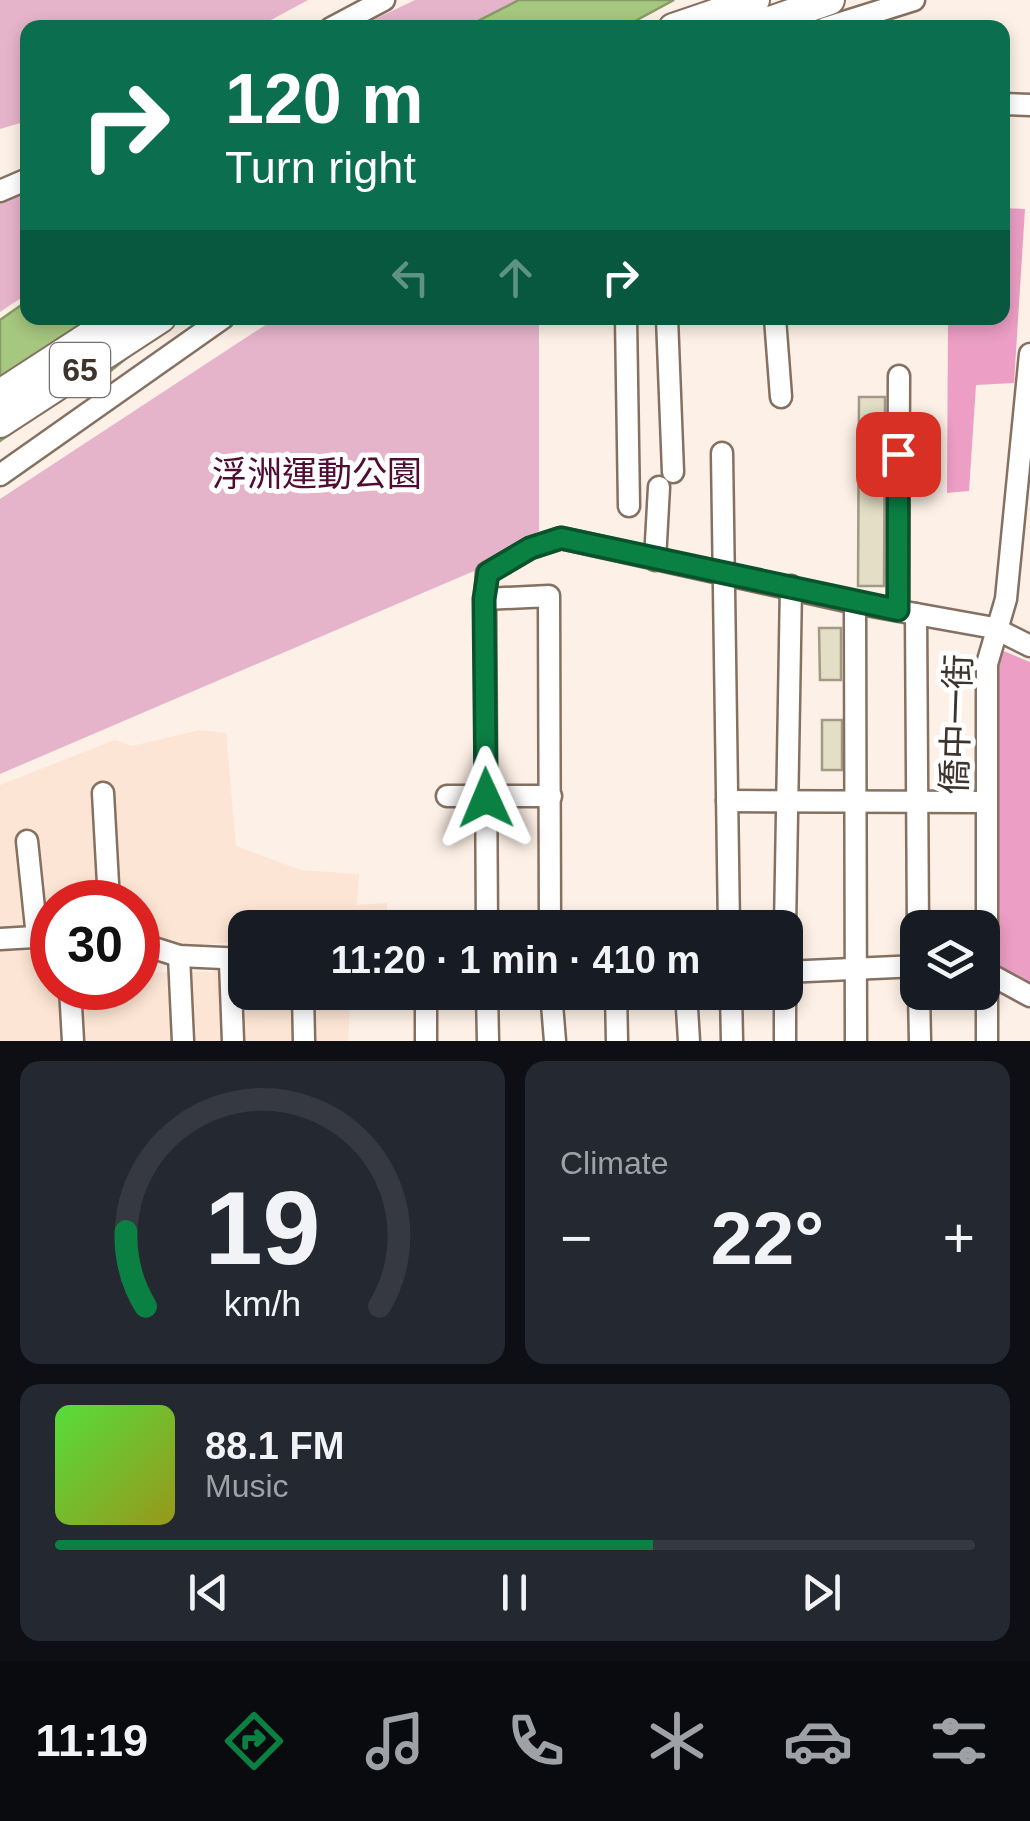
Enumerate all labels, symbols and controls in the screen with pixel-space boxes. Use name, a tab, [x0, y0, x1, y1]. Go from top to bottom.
icon: right	[60, 60, 190, 190]
text: 120 m	[225, 60, 423, 138]
text: Turn right	[225, 142, 416, 193]
icon: left	[383, 250, 438, 305]
icon: ahead	[488, 250, 543, 305]
icon: right	[593, 250, 648, 305]
road number: 65	[50, 343, 110, 397]
pin	[856, 412, 941, 497]
icon: arrive	[871, 427, 926, 482]
park label: 浮洲運動公園	[212, 454, 422, 493]
street label: 僑中一街	[934, 653, 978, 795]
position arrow	[434, 746, 538, 850]
speed limit sign: 30	[30, 880, 160, 1010]
map controls	[900, 910, 1000, 1010]
button: layers	[900, 910, 1000, 1010]
text: 11:20 · 1 min · 410 m	[331, 939, 700, 981]
text: Climate	[560, 1145, 668, 1181]
text: 19	[205, 1170, 320, 1286]
text: 22°	[711, 1196, 824, 1280]
text: −	[560, 1207, 592, 1269]
text: +	[943, 1207, 975, 1269]
text: km/h	[224, 1284, 301, 1324]
text: 88.1 FM	[205, 1425, 344, 1467]
text: Music	[205, 1468, 289, 1504]
icon: previous	[181, 1565, 236, 1620]
icon: pause	[487, 1565, 542, 1620]
icon: next	[794, 1565, 849, 1620]
icon: directions	[219, 1706, 289, 1776]
icon: music	[360, 1706, 430, 1776]
icon: phone	[501, 1706, 571, 1776]
icon: climate	[642, 1706, 712, 1776]
icon: car	[783, 1706, 853, 1776]
icon: filters	[924, 1706, 994, 1776]
text: 11:19	[36, 1715, 148, 1766]

